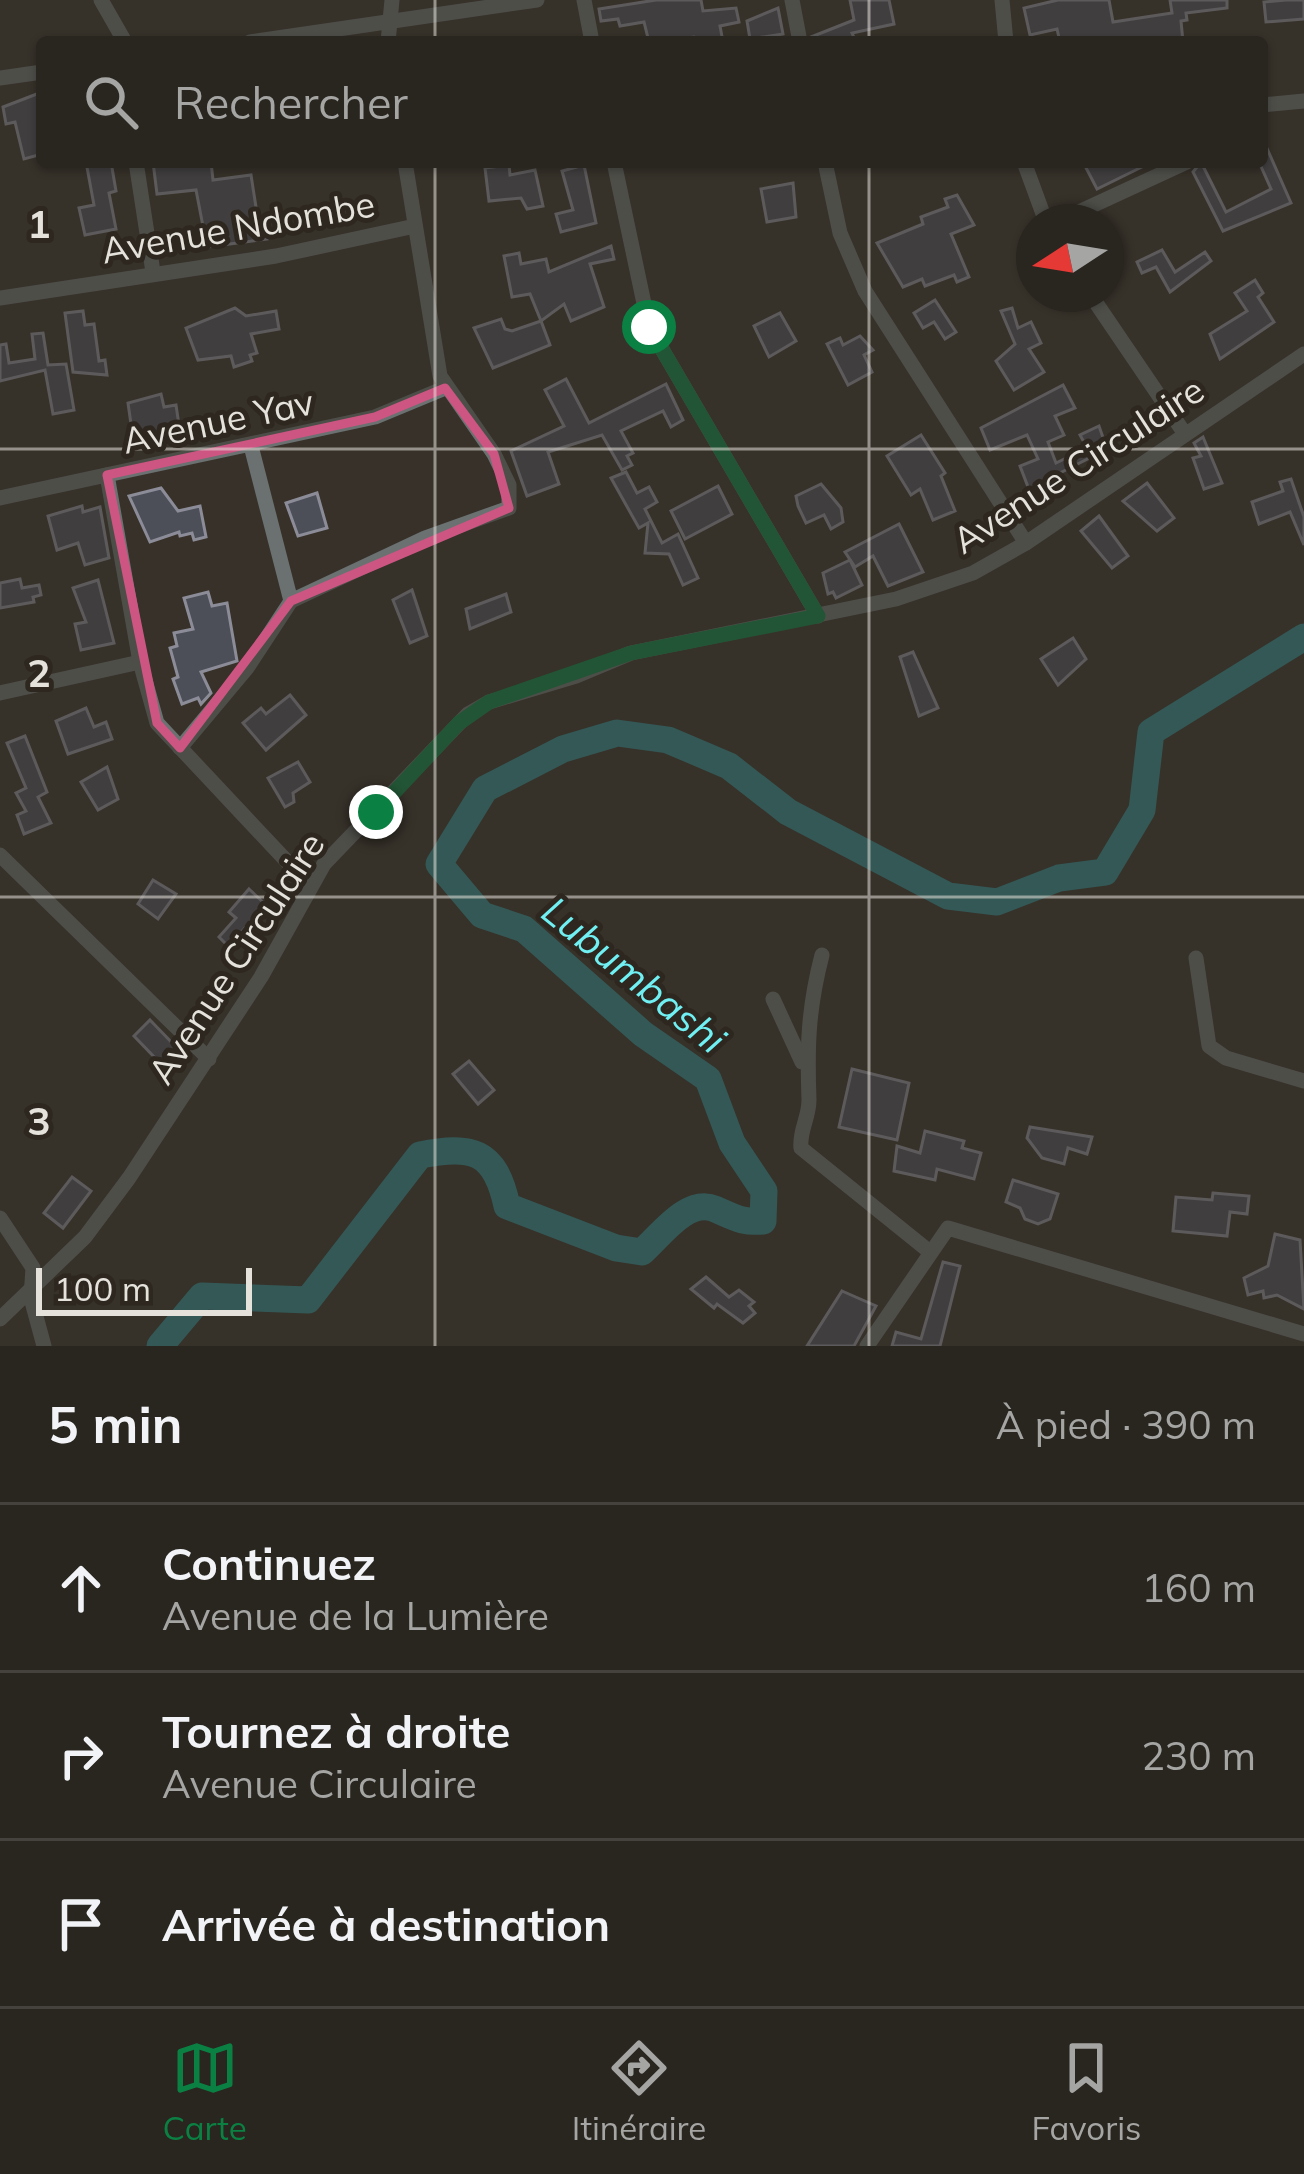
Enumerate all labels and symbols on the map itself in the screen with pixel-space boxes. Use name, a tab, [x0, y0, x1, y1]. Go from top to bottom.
street label: Avenue Ndombe	[98, 180, 378, 273]
text: 1	[27, 199, 51, 248]
north arrow	[1016, 204, 1124, 312]
route start	[622, 300, 676, 354]
street label: Avenue Circulaire	[944, 367, 1212, 563]
street label: Avenue Yav	[118, 378, 318, 463]
text: 2	[27, 648, 51, 697]
route end	[349, 785, 403, 839]
street label: Avenue Circulaire	[138, 824, 334, 1092]
water label: Lubumbashi	[533, 886, 736, 1064]
text: 3	[27, 1096, 51, 1145]
scale bar	[36, 1262, 252, 1315]

